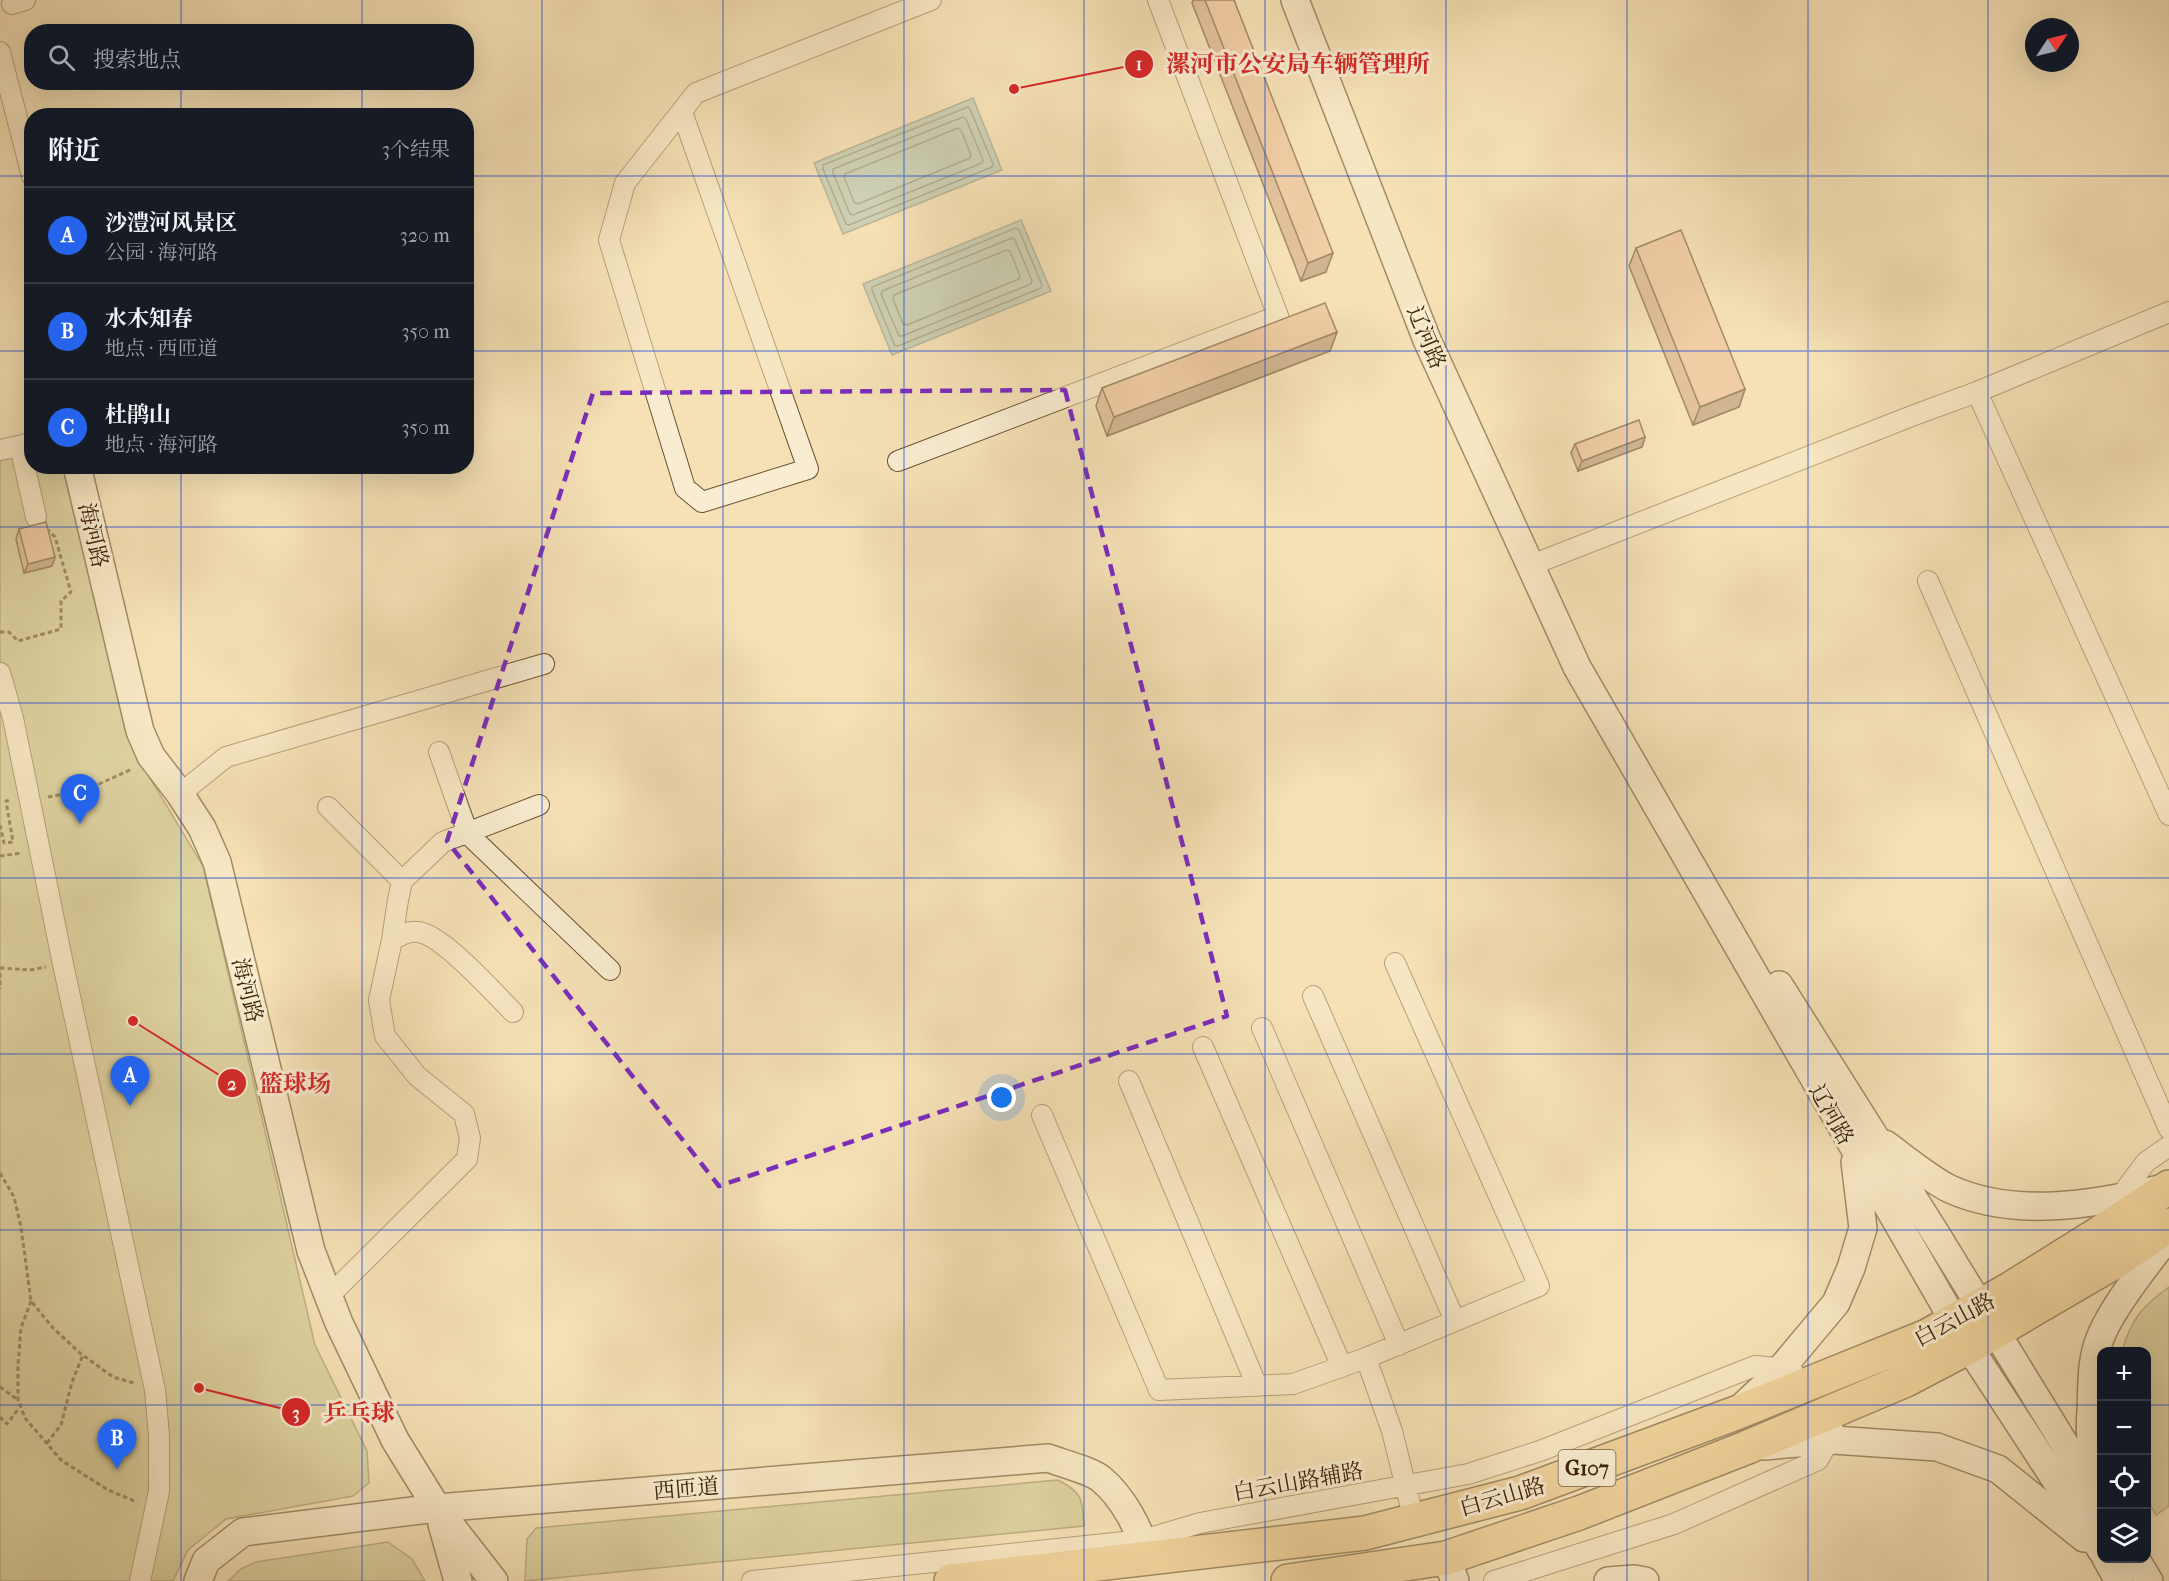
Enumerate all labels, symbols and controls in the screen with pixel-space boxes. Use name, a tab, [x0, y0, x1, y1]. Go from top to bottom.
north arrow	[2025, 18, 2079, 72]
search box	[24, 24, 474, 90]
icon: search	[45, 41, 78, 74]
callout: 漯河市公安局车辆管理所	[1124, 43, 1442, 85]
text: 搜索地点	[93, 47, 181, 73]
text: 漯河市公安局车辆管理所	[1166, 50, 1430, 78]
text: 1	[1136, 54, 1142, 75]
text: 附近	[48, 135, 100, 166]
text: 3个结果	[382, 138, 450, 161]
text: 沙澧河风景区	[105, 210, 237, 236]
text: A	[61, 224, 74, 247]
text: 320 m	[400, 224, 450, 247]
text: 公园 · 海河路	[105, 241, 218, 264]
street label: 辽河路	[1401, 302, 1451, 373]
text: 水木知春	[105, 306, 193, 332]
text: B	[61, 320, 74, 343]
text: 350 m	[401, 320, 450, 343]
text: 地点 · 西匝道	[105, 337, 218, 360]
text: 杜鹃山	[105, 402, 171, 428]
text: C	[61, 416, 74, 439]
text: 350 m	[401, 416, 450, 439]
text: 地点 · 海河路	[105, 433, 218, 456]
street label: 海河路	[73, 500, 113, 570]
pin: C	[60, 774, 100, 824]
street label: 海河路	[226, 955, 268, 1025]
pin: A	[110, 1056, 150, 1106]
callout: 篮球场	[217, 1062, 343, 1104]
text: 篮球场	[259, 1070, 331, 1098]
text: 2	[227, 1074, 237, 1095]
street label: 辽河路	[1803, 1079, 1859, 1150]
your location	[987, 1083, 1016, 1112]
street label: 白云山路	[1910, 1288, 1999, 1352]
map controls	[2097, 1347, 2151, 1563]
button: +	[2097, 1347, 2151, 1401]
callout: 乒乓球	[281, 1391, 407, 1433]
text: 乒乓球	[323, 1399, 395, 1427]
button: −	[2097, 1401, 2151, 1455]
text: 3	[292, 1403, 300, 1424]
pin: B	[98, 1420, 136, 1469]
road number: G107	[1558, 1450, 1616, 1486]
button: locate	[2097, 1455, 2151, 1509]
street label: 白云山路辅路	[1231, 1458, 1365, 1506]
street label: 白云山路	[1456, 1472, 1548, 1522]
street label: 西匝道	[652, 1473, 720, 1505]
button: layers	[2097, 1509, 2151, 1563]

